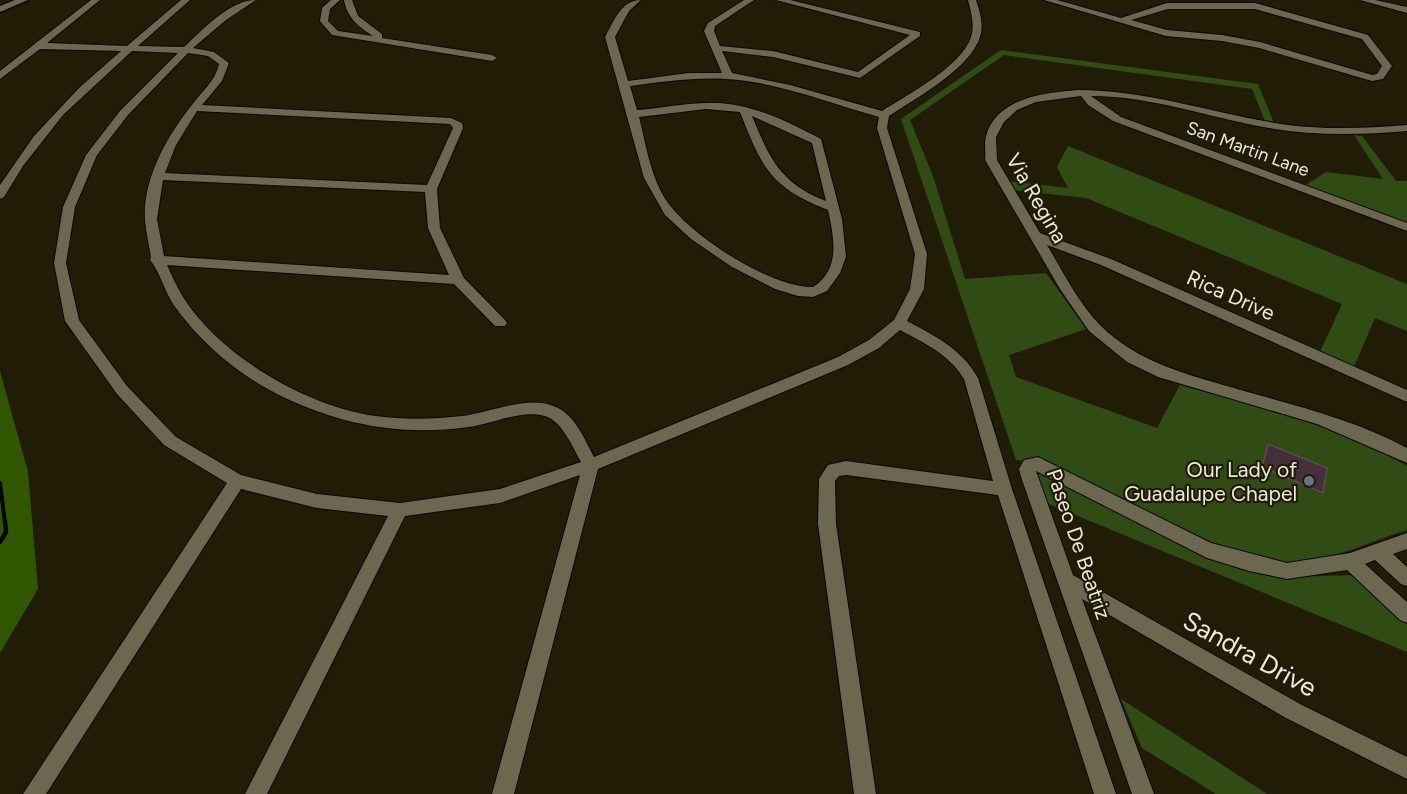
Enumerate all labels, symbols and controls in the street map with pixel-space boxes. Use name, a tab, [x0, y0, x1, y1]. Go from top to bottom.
street label: San Martin Lane	[1184, 117, 1313, 181]
street label: Via Regina	[1001, 149, 1073, 247]
street label: Rica Drive	[1183, 264, 1279, 326]
place label: Our Lady of Guadalupe Chapel	[1124, 457, 1297, 506]
street label: Paseo De Beatriz	[1042, 465, 1116, 623]
marker: Our Lady of Guadalupe Chapel	[1302, 474, 1316, 488]
street label: Sandra Drive	[1178, 604, 1322, 704]

